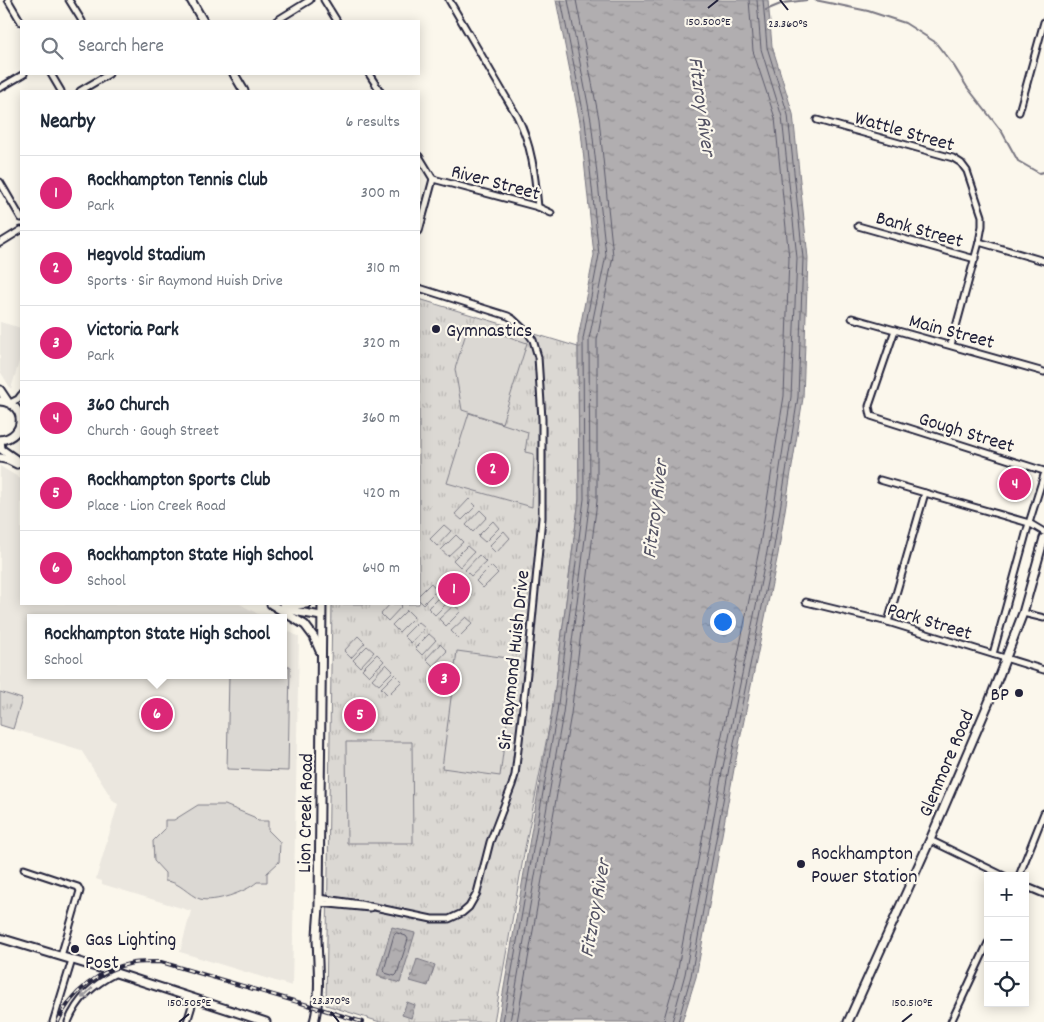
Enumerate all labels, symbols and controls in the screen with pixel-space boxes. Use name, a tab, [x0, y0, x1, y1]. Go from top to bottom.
text: 150.500°E	[686, 14, 731, 31]
text: 23.360°S	[768, 16, 808, 33]
search box	[20, 20, 420, 75]
icon: search	[38, 34, 66, 62]
text: Search here	[78, 34, 164, 61]
water label: Fitzroy River	[678, 55, 722, 160]
street label: Wattle Street	[851, 105, 957, 160]
text: Nearby	[40, 108, 95, 138]
text: 6 results	[345, 111, 400, 134]
street label: River Street	[448, 159, 543, 209]
text: Rockhampton Tennis Club	[87, 168, 268, 195]
text: 1	[54, 182, 58, 205]
text: 300 m	[361, 182, 400, 205]
text: Park	[87, 195, 114, 218]
street label: Bank Street	[872, 205, 966, 257]
text: Hegvold Stadium	[87, 243, 206, 270]
text: 2	[53, 257, 60, 280]
text: 310 m	[366, 257, 400, 280]
text: Sports · Sir Raymond Huish Drive	[87, 270, 283, 293]
street label: Main Street	[905, 308, 997, 358]
text: Victoria Park	[87, 318, 179, 345]
place label: Gymnastics	[446, 318, 532, 346]
marker: Gymnastics	[430, 323, 442, 335]
text: 3	[52, 332, 60, 355]
text: 320 m	[363, 332, 400, 355]
text: Park	[87, 345, 114, 368]
text: 360 Church	[87, 393, 169, 420]
street label: Gough Street	[915, 406, 1017, 462]
text: 4	[53, 407, 59, 430]
text: 360 m	[362, 407, 400, 430]
text: Church · Gough Street	[87, 420, 219, 443]
pin: 2	[477, 450, 509, 488]
water label: Fitzroy River	[636, 456, 678, 560]
pin: 4	[999, 465, 1031, 503]
text: Rockhampton Sports Club	[87, 468, 270, 495]
text: 5	[52, 482, 60, 505]
text: 420 m	[363, 482, 400, 505]
text: Place · Lion Creek Road	[87, 495, 226, 518]
text: Rockhampton State High School	[87, 543, 313, 570]
text: 6	[52, 557, 60, 580]
text: 640 m	[362, 557, 400, 580]
street label: Sir Raymond Huish Drive	[492, 569, 538, 752]
text: School	[87, 570, 126, 593]
pin: 1	[438, 570, 470, 608]
street label: Park Street	[883, 597, 975, 649]
your location	[710, 609, 736, 635]
popup	[27, 614, 287, 679]
text: Rockhampton State High School	[44, 622, 270, 649]
text: School	[44, 649, 83, 672]
pin: 3	[428, 660, 460, 698]
place label: BP	[990, 682, 1009, 710]
marker: BP	[1013, 687, 1025, 699]
pin: 6	[141, 695, 173, 733]
pin: 5	[344, 696, 376, 734]
street label: Glenmore Road	[913, 706, 983, 822]
street label: Lion Creek Road	[292, 753, 322, 873]
place label: Rockhampton Power Station	[811, 841, 917, 892]
water label: Fitzroy River	[574, 855, 621, 960]
marker: Rockhampton Power Station	[795, 858, 807, 870]
map controls	[984, 872, 1029, 1007]
button: +	[984, 872, 1029, 917]
button: −	[984, 917, 1029, 962]
place label: Gas Lighting Post	[85, 927, 176, 978]
marker: Gas Lighting Post	[69, 943, 81, 955]
button: locate	[984, 962, 1029, 1007]
one-way arrow	[81, 987, 93, 999]
text: 23.370°S	[312, 993, 350, 1010]
text: 150.505°E	[167, 995, 211, 1012]
text: 150.510°E	[892, 995, 933, 1012]

